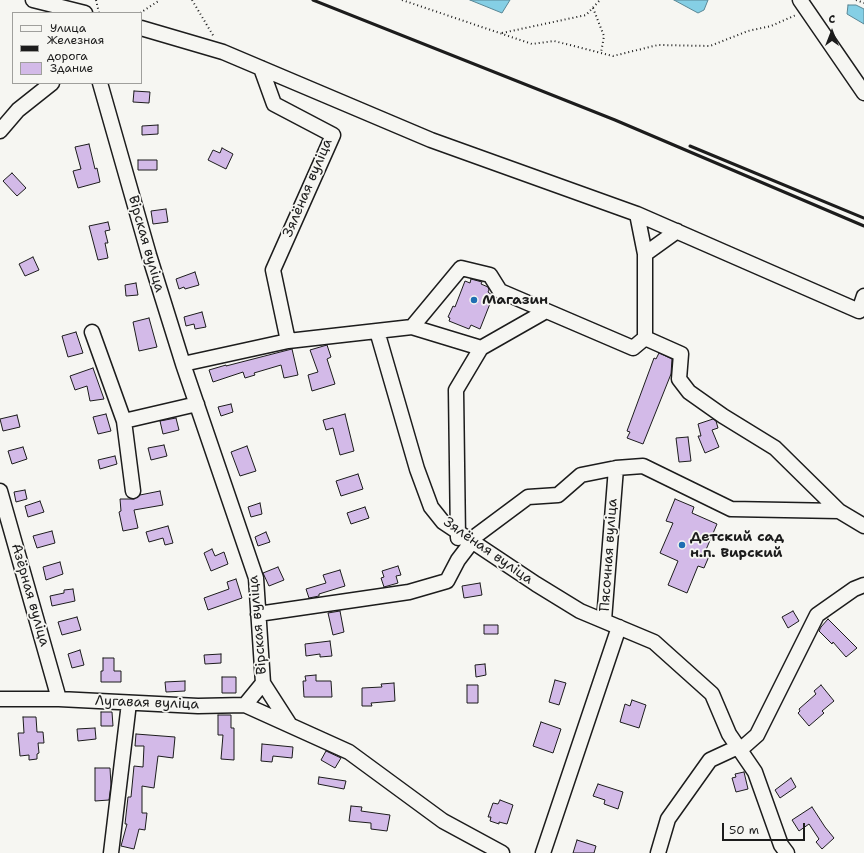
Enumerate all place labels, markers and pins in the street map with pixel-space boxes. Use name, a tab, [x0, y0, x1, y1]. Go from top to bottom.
place label: Магазин	[482, 292, 548, 308]
marker: Магазин	[469, 295, 479, 305]
place label: Детский сад н.п. Вирский	[690, 529, 784, 562]
marker: Детский сад н.п. Вирский	[677, 540, 687, 550]

